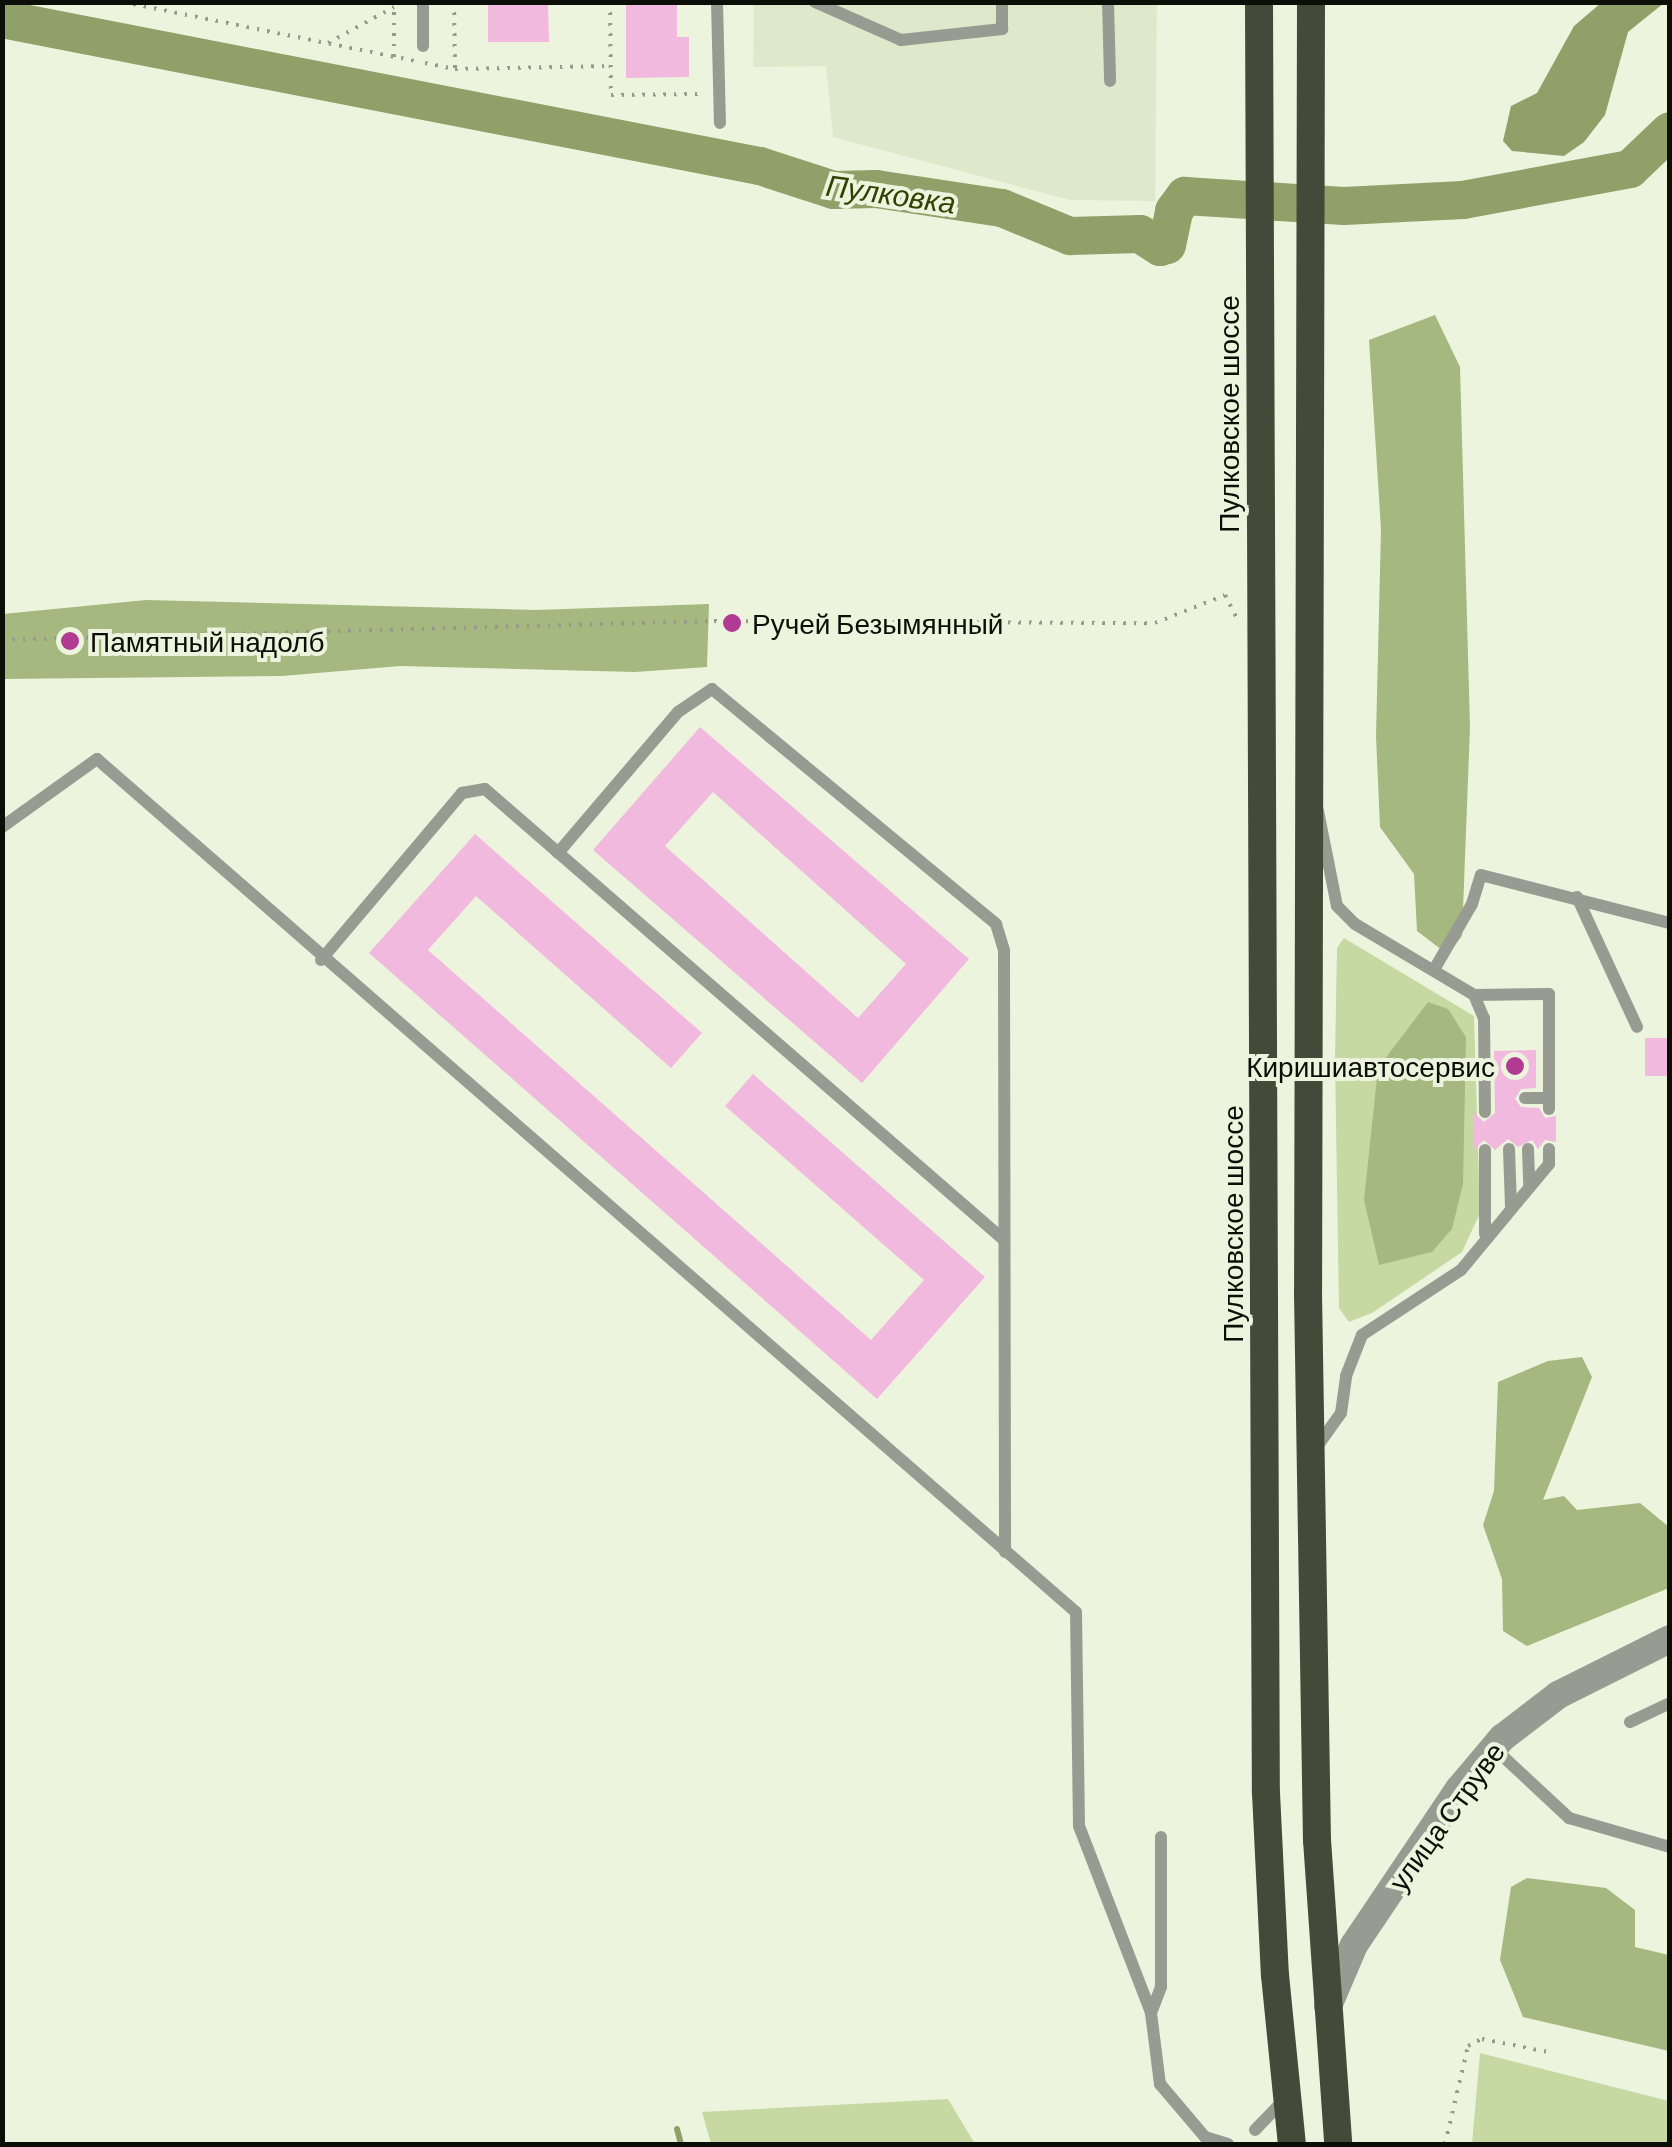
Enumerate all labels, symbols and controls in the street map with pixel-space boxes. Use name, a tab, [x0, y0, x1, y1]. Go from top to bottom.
water label: Пулковка	[824, 166, 958, 220]
street label: Пулковское шоссе	[1211, 295, 1245, 533]
place label: Ручей Безымянный	[752, 606, 1003, 640]
marker: Ручей Безымянный	[721, 612, 743, 634]
place label: Памятный надолб	[90, 624, 324, 658]
marker: Памятный надолб	[59, 630, 81, 652]
place label: Киришиавтосервис	[1246, 1049, 1495, 1083]
marker: Киришиавтосервис	[1504, 1055, 1526, 1077]
street label: Пулковское шоссе	[1215, 1105, 1249, 1343]
street label: улица Струве	[1381, 1735, 1511, 1897]

